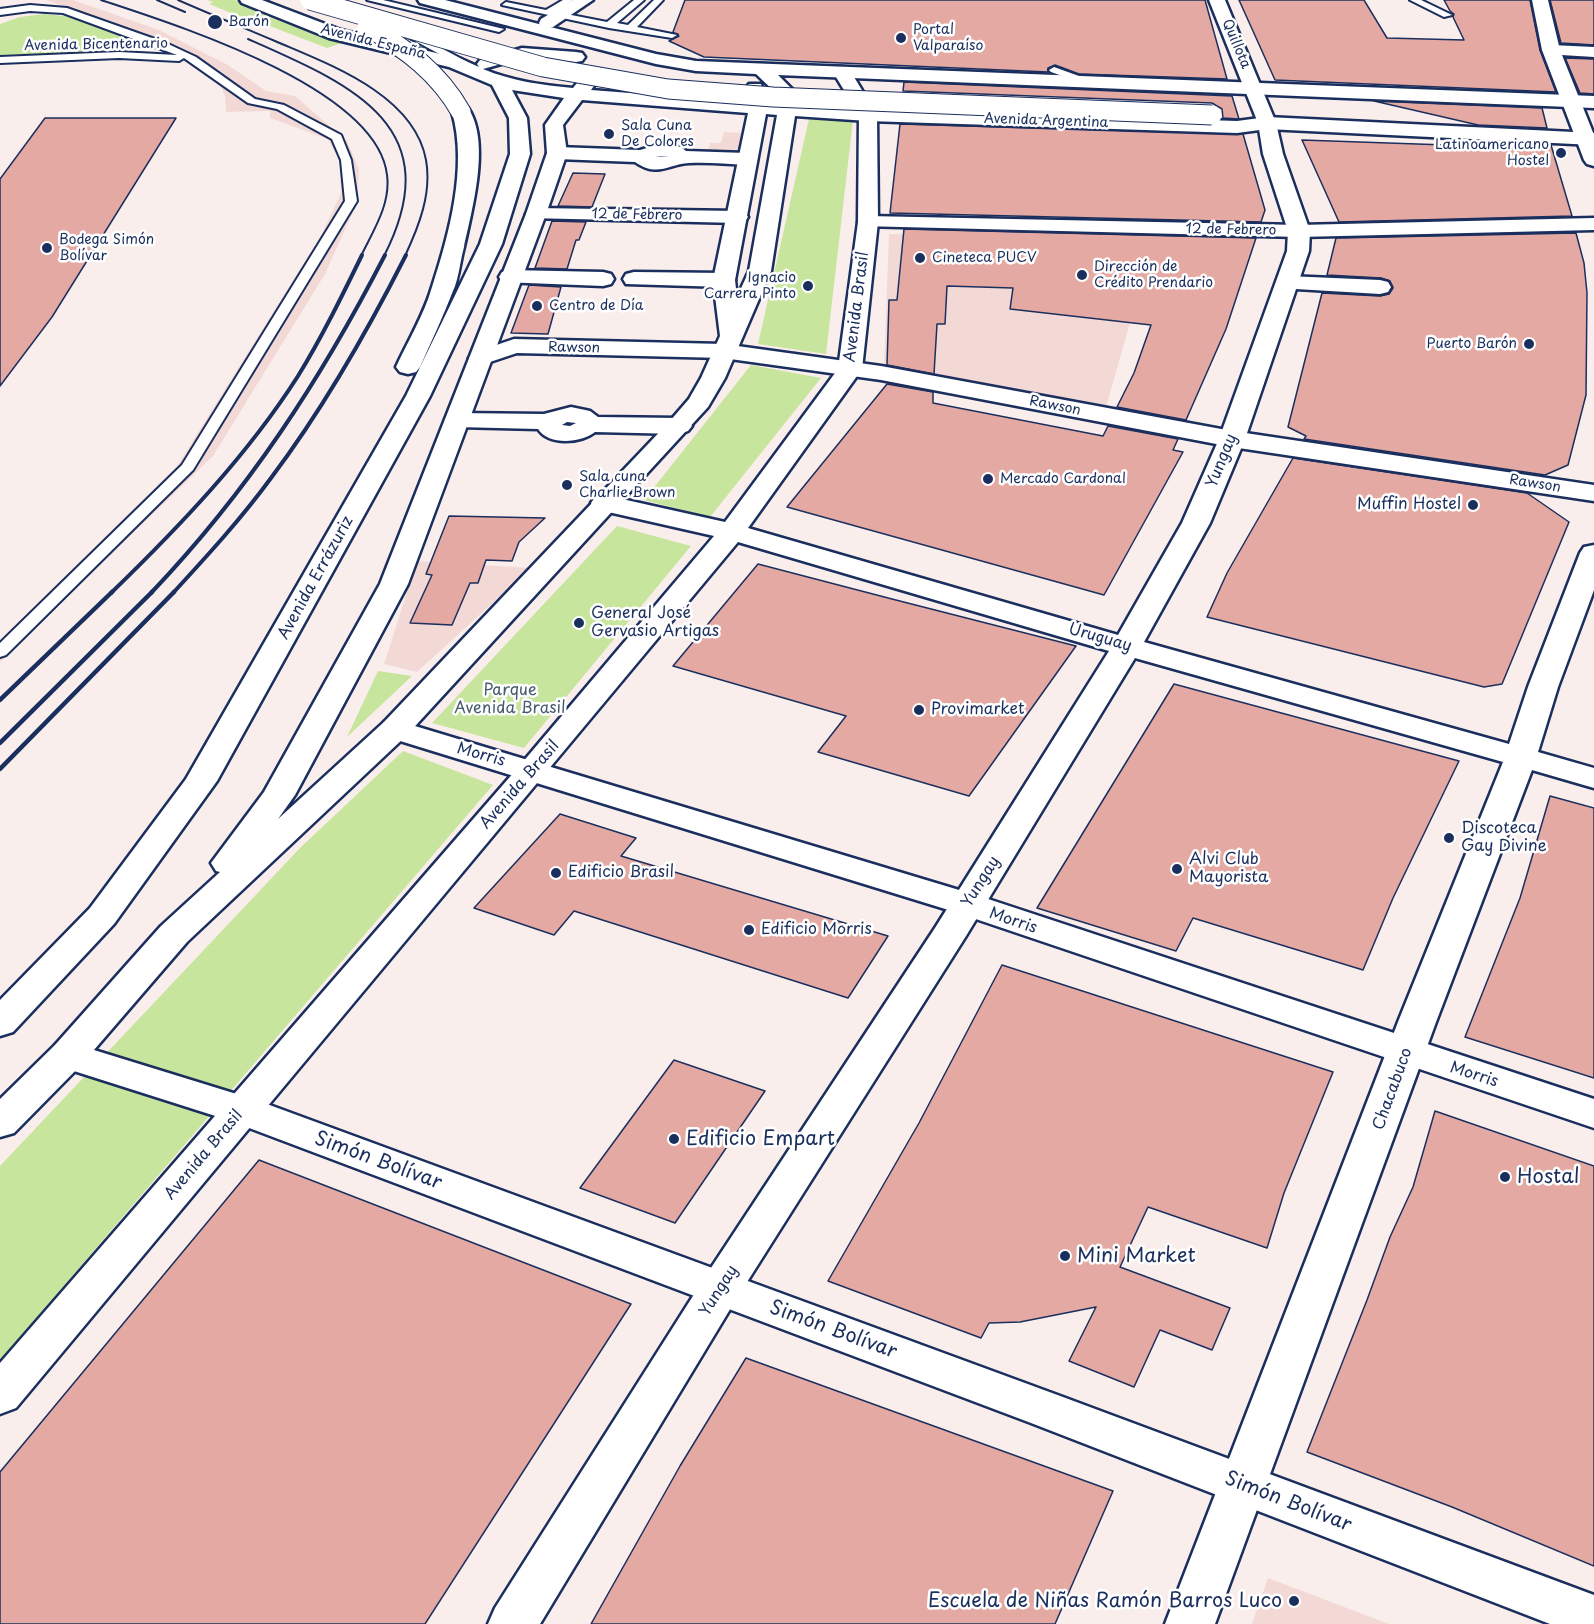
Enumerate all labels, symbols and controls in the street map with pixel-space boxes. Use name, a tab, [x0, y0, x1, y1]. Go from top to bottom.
marker: Barón	[206, 13, 224, 31]
place label: Barón	[228, 14, 269, 30]
street label: Quillota	[1218, 17, 1254, 71]
street label: Avenida España	[319, 21, 427, 63]
place label: Portal Valparaíso	[913, 22, 983, 54]
marker: Portal Valparaíso	[894, 31, 908, 45]
street label: Avenida Bicentenario	[24, 35, 168, 55]
street label: Avenida Argentina	[984, 110, 1108, 132]
place label: Sala Cuna De Colores	[621, 118, 694, 150]
marker: Sala Cuna De Colores	[602, 127, 616, 141]
place label: Latinoamericano Hostel	[1435, 137, 1549, 170]
marker: Latinoamericano Hostel	[1554, 146, 1568, 160]
street label: 12 de Febrero	[591, 206, 683, 224]
street label: 12 de Febrero	[1185, 221, 1277, 239]
place label: Bodega Simón Bolívar	[59, 232, 154, 264]
marker: Bodega Simón Bolívar	[40, 241, 54, 255]
place label: Cineteca PUCV	[932, 250, 1037, 266]
street label: Avenida Brasil	[841, 251, 873, 363]
marker: Cineteca PUCV	[913, 251, 927, 265]
place label: Dirección de Crédito Prendario	[1094, 259, 1213, 292]
marker: Dirección de Crédito Prendario	[1075, 268, 1089, 282]
place label: Ignacio Carrera Pinto	[704, 270, 796, 302]
marker: Ignacio Carrera Pinto	[801, 279, 815, 293]
place label: Centro de Día	[549, 298, 644, 314]
marker: Centro de Día	[530, 299, 544, 313]
place label: Puerto Barón	[1427, 336, 1517, 352]
marker: Puerto Barón	[1522, 337, 1536, 351]
street label: Rawson	[548, 339, 600, 357]
street label: Rawson	[1028, 393, 1082, 419]
street label: Yungay	[1203, 431, 1241, 491]
place label: Sala cuna Charlie Brown	[579, 469, 675, 502]
place label: Mercado Cardonal	[1000, 471, 1126, 487]
marker: Mercado Cardonal	[981, 472, 995, 486]
street label: Rawson	[1508, 472, 1562, 496]
marker: Sala cuna Charlie Brown	[560, 478, 574, 492]
place label: Muffin Hostel	[1357, 495, 1461, 515]
marker: Muffin Hostel	[1466, 498, 1480, 512]
street label: Avenida Errázuriz	[274, 513, 358, 643]
place label: General José Gervasio Artigas	[591, 604, 719, 642]
marker: General José Gervasio Artigas	[572, 616, 586, 630]
street label: Uruguay	[1066, 620, 1134, 656]
park label: Parque Avenida Brasil	[454, 681, 566, 719]
place label: Provimarket	[931, 700, 1025, 720]
marker: Provimarket	[912, 703, 926, 717]
street label: Avenida Brasil	[476, 737, 564, 833]
street label: Morris	[455, 739, 507, 771]
place label: Discoteca Gay Divine	[1461, 819, 1547, 857]
marker: Discoteca Gay Divine	[1442, 831, 1456, 845]
place label: Alvi Club Mayorista	[1189, 850, 1268, 888]
street label: Yungay	[958, 853, 1004, 911]
marker: Alvi Club Mayorista	[1170, 862, 1184, 876]
place label: Edificio Brasil	[568, 863, 674, 883]
marker: Edificio Brasil	[549, 866, 563, 880]
street label: Morris	[986, 904, 1040, 938]
place label: Edificio Morris	[761, 920, 872, 940]
marker: Edificio Morris	[742, 923, 756, 937]
street label: Chacabuco	[1369, 1045, 1417, 1133]
street label: Morris	[1447, 1058, 1501, 1092]
street label: Avenida Brasil	[161, 1106, 247, 1204]
street label: Simón Bolívar	[311, 1127, 445, 1195]
place label: Edificio Empart	[686, 1127, 835, 1151]
marker: Edificio Empart	[667, 1132, 681, 1146]
place label: Hostal	[1517, 1165, 1580, 1189]
marker: Hostal	[1498, 1170, 1512, 1184]
place label: Mini Market	[1077, 1244, 1196, 1268]
marker: Mini Market	[1058, 1249, 1072, 1263]
street label: Yungay	[696, 1262, 742, 1320]
street label: Simón Bolívar	[766, 1296, 900, 1364]
street label: Simón Bolívar	[1221, 1467, 1355, 1537]
place label: Escuela de Niñas Ramón Barros Luco	[928, 1589, 1282, 1613]
marker: Escuela de Niñas Ramón Barros Luco	[1287, 1594, 1301, 1608]

